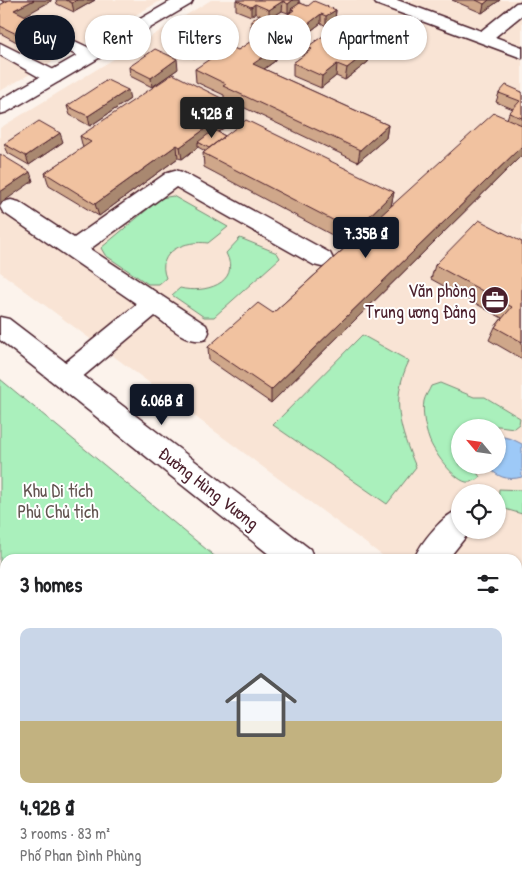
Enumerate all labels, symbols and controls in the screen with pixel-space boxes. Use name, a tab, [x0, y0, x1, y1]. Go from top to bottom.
chip: Buy	[15, 15, 75, 60]
chip: Rent	[85, 15, 151, 60]
chip: Filters	[161, 15, 239, 60]
chip: New	[249, 15, 311, 60]
chip: Apartment	[321, 15, 427, 60]
pin: 4.92B ₫	[166, 96, 258, 139]
text: 4.92B ₫	[191, 102, 233, 124]
pin: 7.35B ₫	[320, 216, 412, 259]
text: 7.35B ₫	[344, 222, 388, 244]
place label: Văn phòng Trung ương Đảng	[365, 278, 476, 324]
office icon: Văn phòng Trung ương Đảng	[480, 285, 510, 315]
pin: 6.06B ₫	[116, 384, 208, 426]
text: 6.06B ₫	[141, 389, 183, 411]
north arrow	[451, 419, 506, 474]
map controls	[451, 419, 506, 539]
street label: Đường Hùng Vương	[154, 441, 264, 535]
park label: Khu Di tích Phủ Chủ tịch	[17, 478, 99, 524]
button: locate	[451, 484, 506, 539]
text: 3 homes	[20, 570, 82, 599]
icon: filters	[474, 570, 502, 598]
icon: home	[216, 660, 306, 750]
text: 4.92B ₫	[20, 793, 75, 822]
text: 3 rooms · 83 m²	[20, 822, 110, 844]
text: Phố Phan Đình Phùng	[20, 844, 141, 866]

